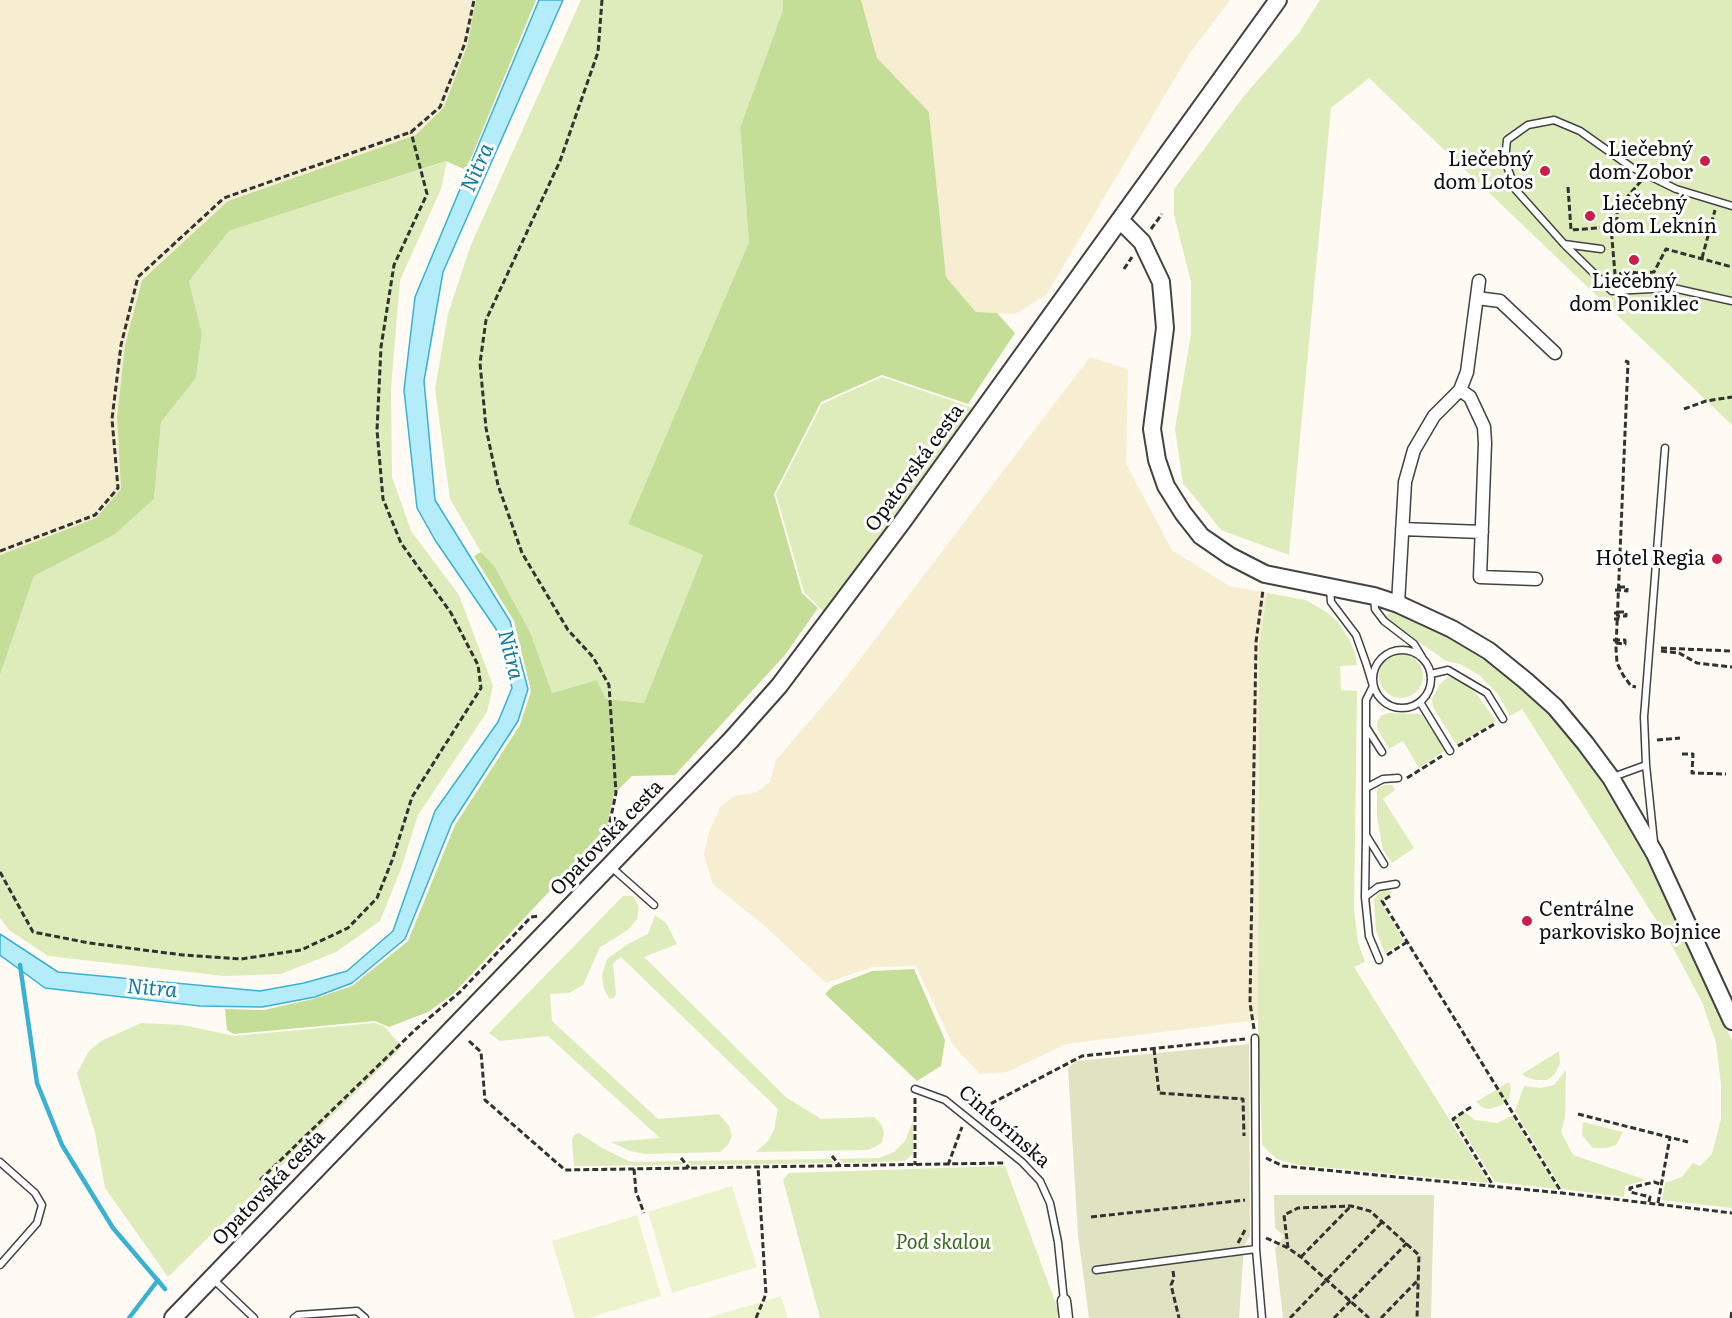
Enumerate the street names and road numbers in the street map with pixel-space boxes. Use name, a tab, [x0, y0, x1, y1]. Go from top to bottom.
street label: Opatovská cesta	[861, 399, 969, 537]
street label: Opatovská cesta	[546, 775, 668, 901]
street label: Cintorínska	[953, 1081, 1055, 1173]
street label: Opatovská cesta	[208, 1125, 330, 1251]

